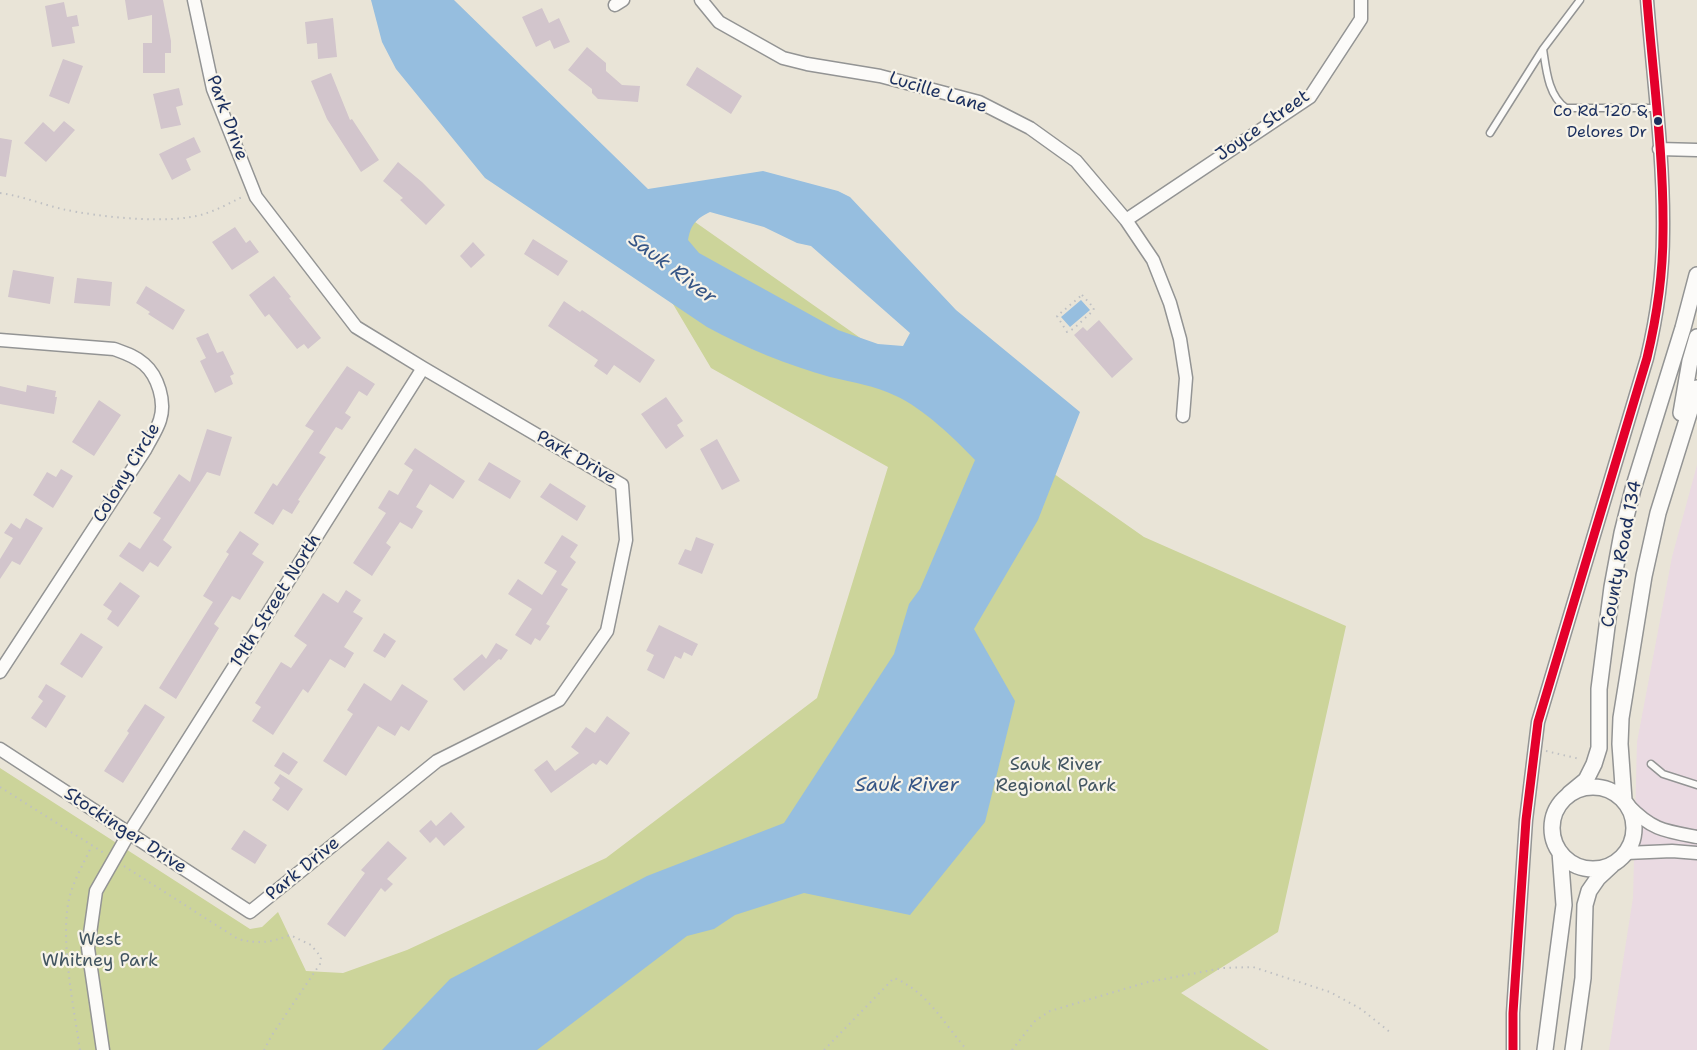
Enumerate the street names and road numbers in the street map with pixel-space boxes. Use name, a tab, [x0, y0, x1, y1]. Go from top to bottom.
street label: Lucille Lane	[886, 68, 990, 118]
street label: Park Drive	[202, 73, 252, 163]
street label: Joyce Street	[1212, 86, 1314, 166]
street label: Colony Circle	[89, 419, 165, 527]
street label: Park Drive	[532, 426, 620, 490]
street label: County Road 134	[1597, 479, 1647, 629]
street label: 19th Street North	[226, 530, 326, 672]
street label: Stockinger Drive	[60, 783, 190, 879]
street label: Park Drive	[262, 833, 344, 905]

